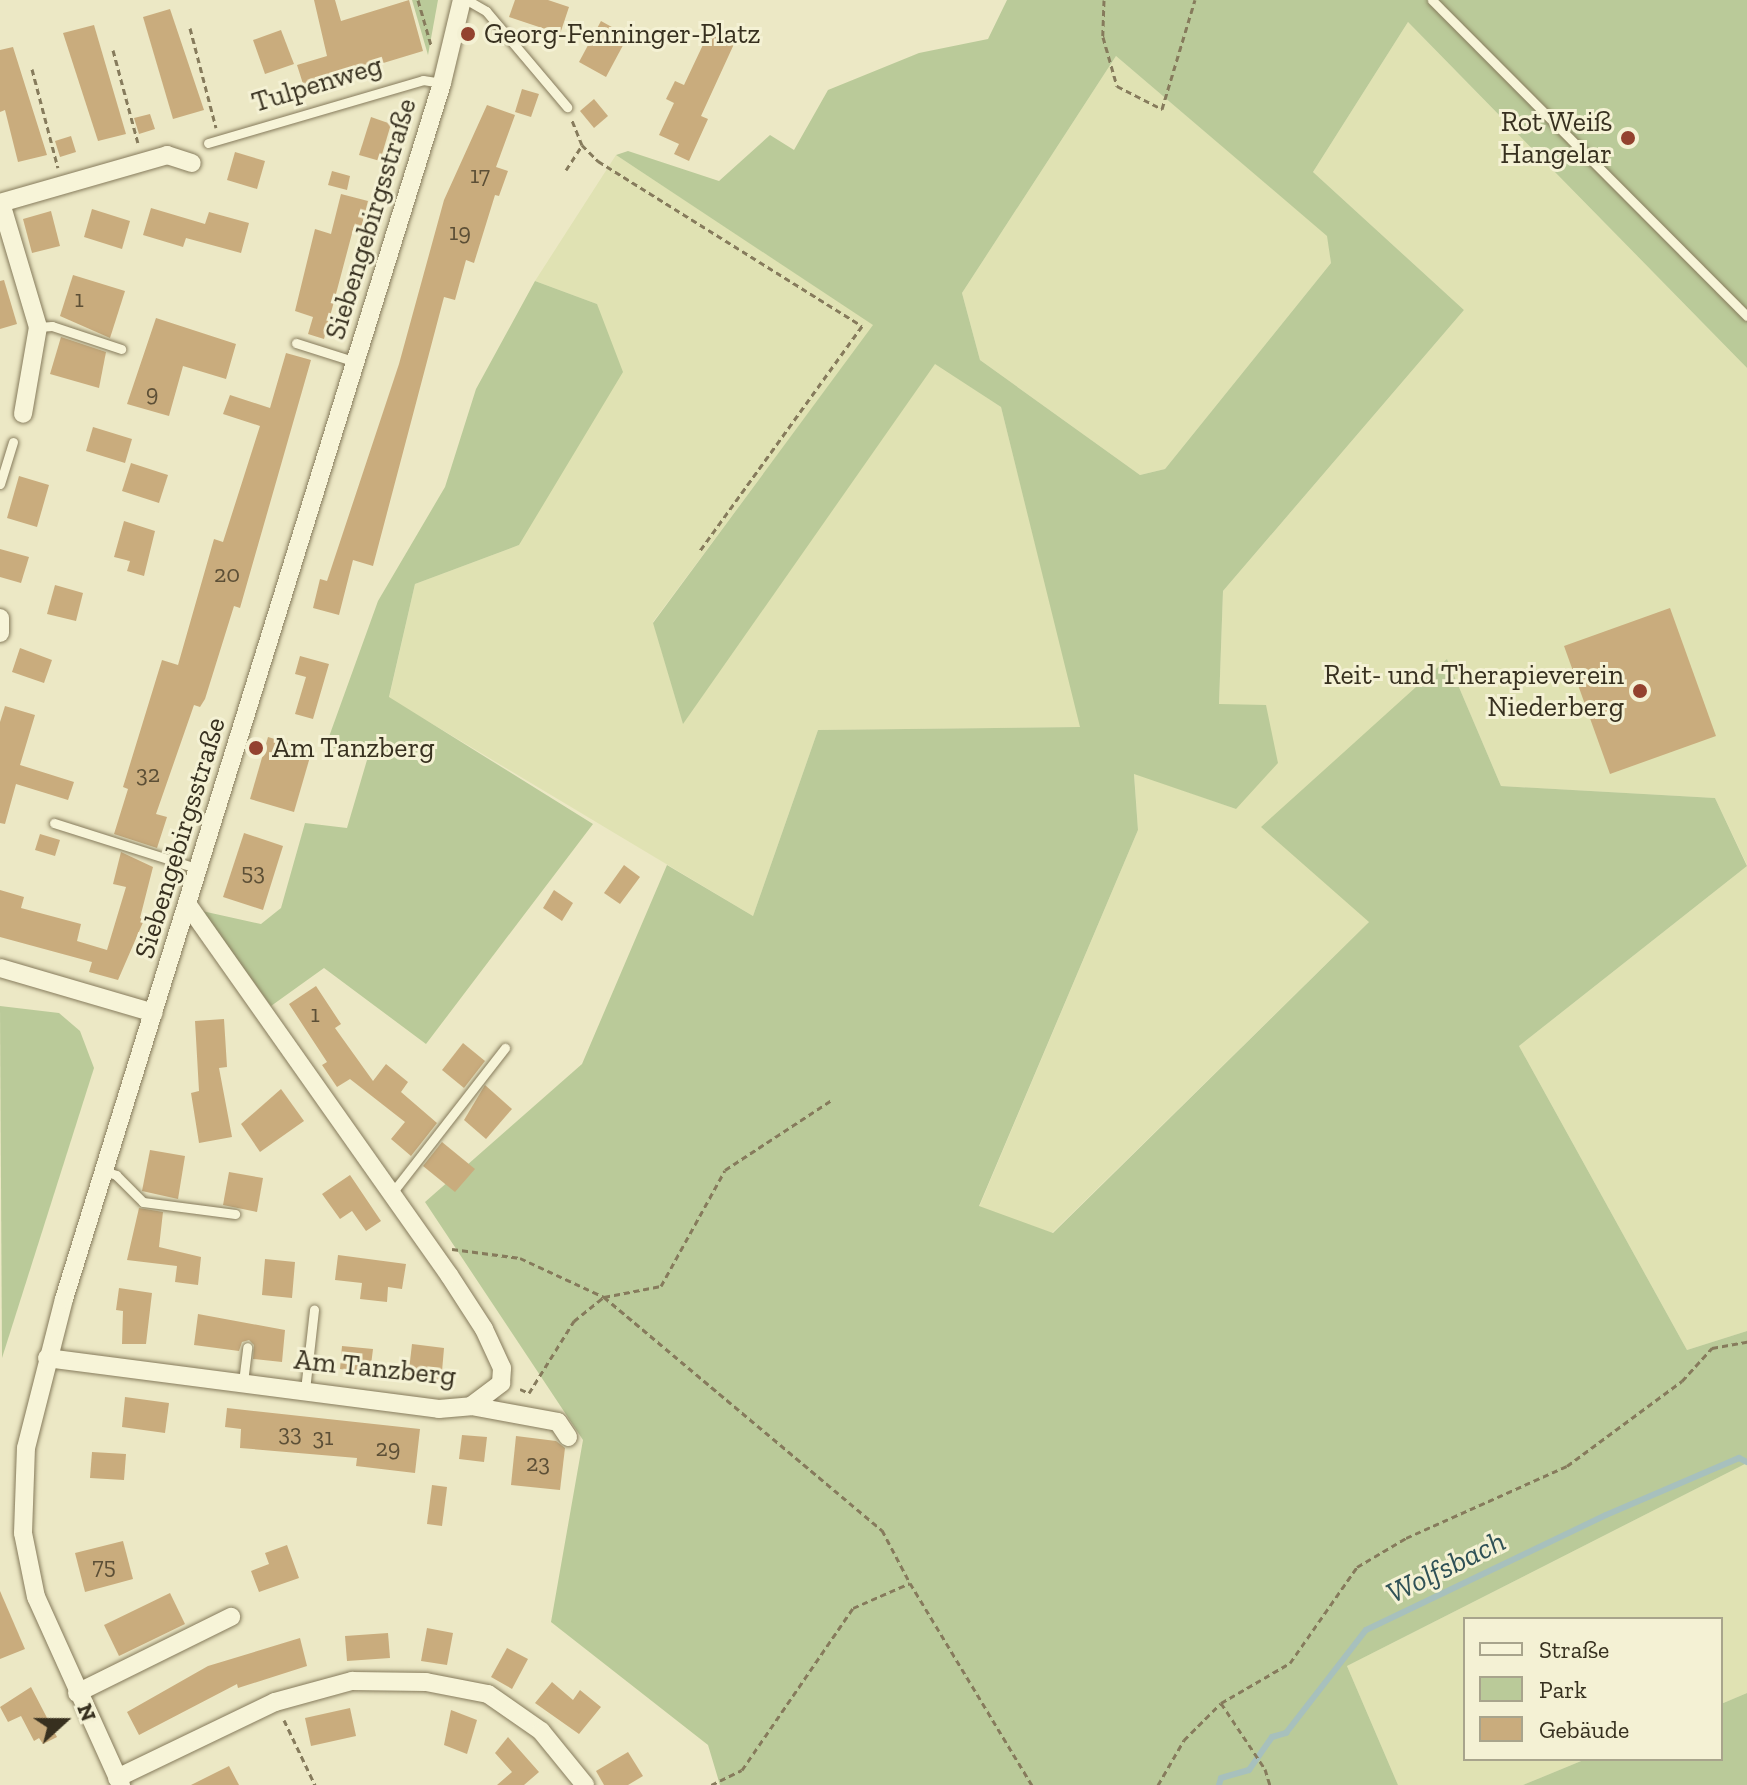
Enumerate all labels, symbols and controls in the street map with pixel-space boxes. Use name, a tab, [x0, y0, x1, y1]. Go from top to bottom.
place label: Georg-Fenninger-Platz	[484, 17, 761, 51]
marker: Georg-Fenninger-Platz	[459, 25, 477, 43]
street label: Tulpenweg	[248, 48, 386, 120]
street label: Siebengebirgsstraße	[318, 95, 424, 343]
place label: Rot Weiß Hangelar	[1500, 105, 1612, 171]
marker: Rot Weiß Hangelar	[1619, 129, 1637, 147]
house number: 17	[470, 161, 490, 189]
house number: 19	[449, 218, 471, 246]
house number: 1	[74, 285, 84, 313]
house number: 9	[146, 379, 158, 407]
house number: 20	[214, 560, 240, 588]
place label: Reit- und Therapieverein Niederberg	[1323, 658, 1624, 724]
marker: Reit- und Therapieverein Niederberg	[1631, 682, 1649, 700]
street label: Siebengebirgsstraße	[127, 714, 233, 962]
place label: Am Tanzberg	[272, 731, 435, 765]
marker: Am Tanzberg	[247, 739, 265, 757]
house number: 32	[136, 760, 160, 788]
house number: 53	[241, 858, 265, 886]
house number: 1	[310, 1000, 320, 1028]
street label: Am Tanzberg	[292, 1343, 458, 1393]
house number: 33	[278, 1419, 302, 1447]
house number: 31	[313, 1423, 333, 1451]
house number: 29	[375, 1434, 401, 1462]
house number: 23	[526, 1449, 550, 1477]
water label: Wolfsbach	[1381, 1523, 1511, 1611]
house number: 75	[92, 1552, 116, 1580]
legend	[1463, 1617, 1723, 1761]
text: Straße	[1539, 1635, 1609, 1664]
text: Park	[1539, 1675, 1587, 1704]
north arrow	[24, 1681, 104, 1761]
text: N	[71, 1700, 102, 1725]
text: Gebäude	[1539, 1715, 1629, 1744]

